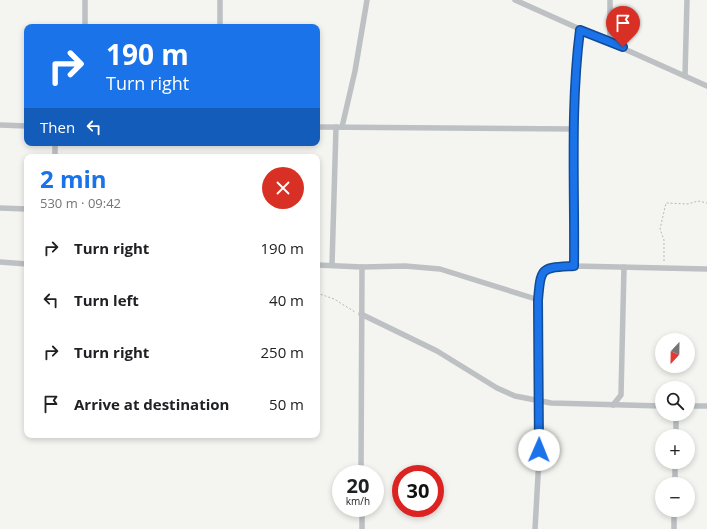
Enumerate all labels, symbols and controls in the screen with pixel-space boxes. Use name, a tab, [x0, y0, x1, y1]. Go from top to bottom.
pin	[606, 6, 640, 47]
icon: arrive	[612, 12, 634, 34]
text: 190 m	[106, 35, 189, 73]
icon: right	[40, 40, 92, 92]
text: Turn right	[106, 71, 189, 95]
icon: left	[83, 116, 105, 138]
text: Then	[40, 117, 75, 137]
text: 2 min	[40, 162, 107, 195]
button: close	[262, 167, 304, 209]
text: 530 m · 09:42	[40, 194, 121, 212]
icon: right	[40, 237, 62, 259]
text: Turn right	[74, 238, 149, 258]
text: 190 m	[260, 238, 304, 258]
icon: left	[40, 289, 62, 311]
text: Turn left	[74, 290, 139, 310]
text: 40 m	[269, 290, 304, 310]
north arrow	[655, 333, 695, 373]
map controls	[655, 333, 695, 517]
icon: right	[40, 341, 62, 363]
text: Turn right	[74, 342, 149, 362]
text: 250 m	[260, 342, 304, 362]
button: search	[655, 381, 695, 421]
icon: arrive	[40, 393, 62, 415]
text: Arrive at destination	[74, 394, 229, 414]
text: 50 m	[269, 394, 304, 414]
position arrow	[518, 429, 560, 471]
button: +	[655, 429, 695, 469]
speed limit sign: 30	[392, 465, 444, 517]
text: 20	[347, 472, 369, 499]
button: −	[655, 477, 695, 517]
text: km/h	[346, 494, 370, 508]

